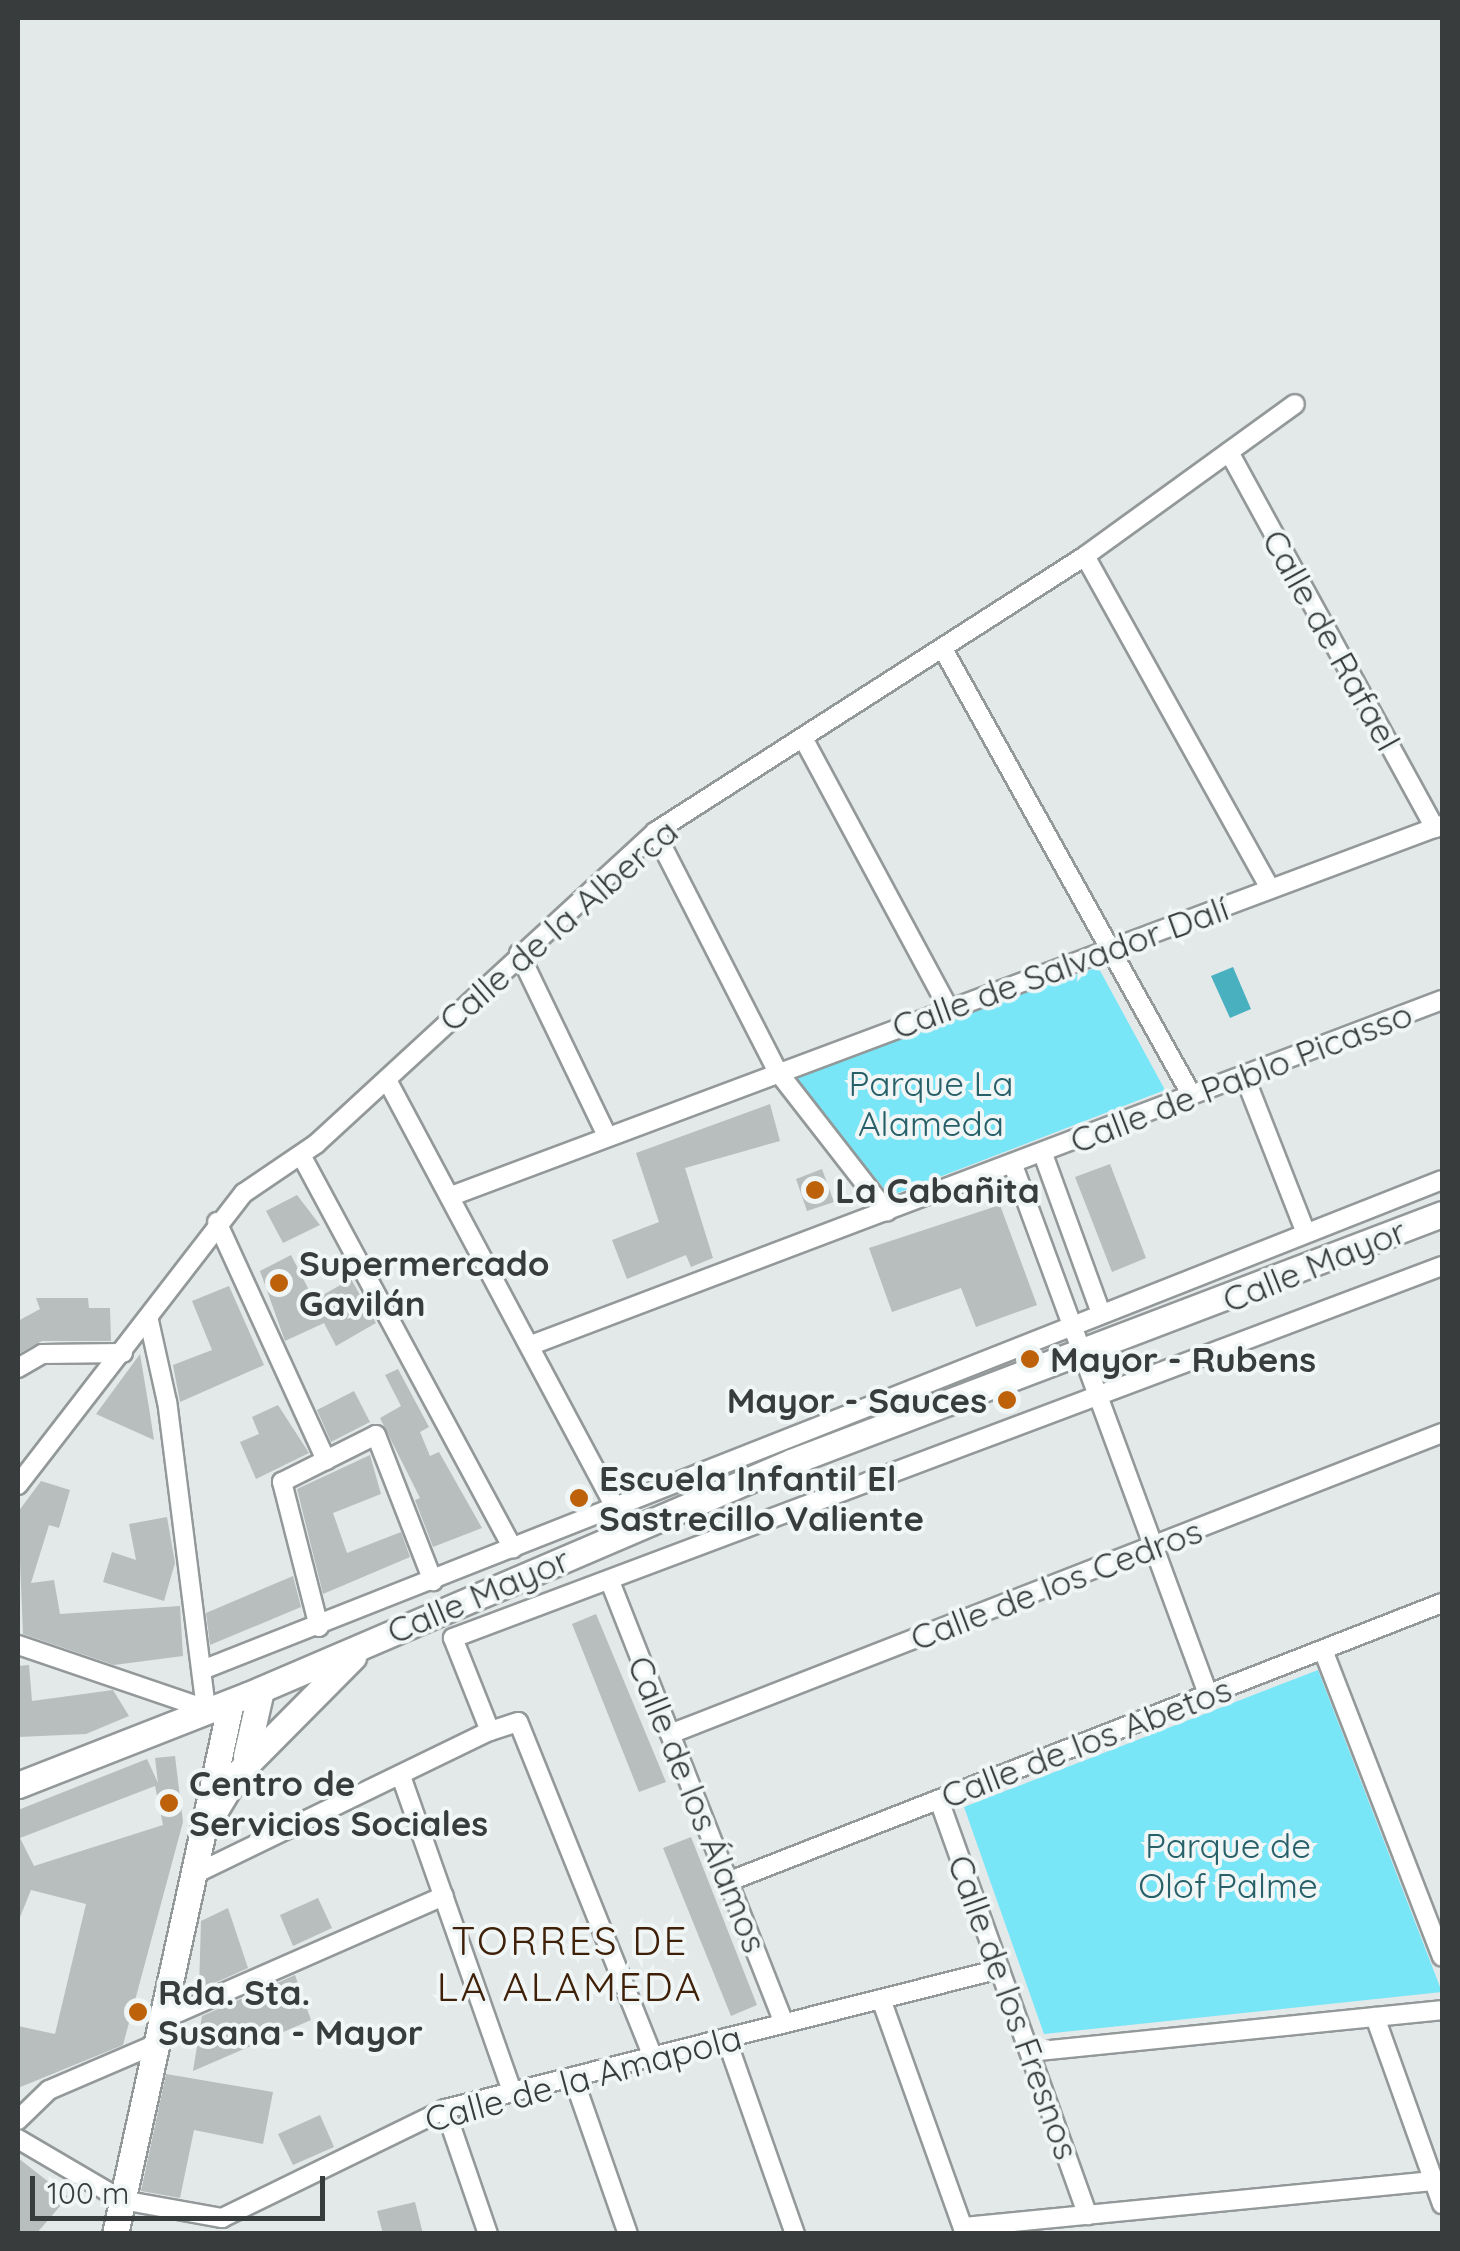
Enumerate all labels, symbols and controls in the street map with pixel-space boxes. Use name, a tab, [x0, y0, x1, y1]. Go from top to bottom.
street label: Calle de Rafael	[1254, 522, 1410, 758]
street label: Calle de la Alberca	[430, 810, 686, 1040]
street label: Calle de Salvador Dalí	[886, 887, 1234, 1047]
street label: Calle de Pablo Picasso	[1064, 992, 1418, 1162]
park label: Parque La Alameda	[849, 1062, 1013, 1144]
place label: La Cabañita	[835, 1169, 1040, 1211]
marker: La Cabañita	[804, 1179, 826, 1201]
street label: Calle Mayor	[1216, 1209, 1412, 1321]
place label: Supermercado Gavilán	[299, 1242, 550, 1324]
marker: Supermercado Gavilán	[268, 1272, 290, 1294]
place label: Mayor - Rubens	[1050, 1338, 1316, 1380]
marker: Mayor - Rubens	[1019, 1348, 1041, 1370]
place label: Mayor - Sauces	[727, 1379, 987, 1421]
marker: Mayor - Sauces	[996, 1389, 1018, 1411]
place label: Escuela Infantil El Sastrecillo Valiente	[599, 1457, 924, 1539]
marker: Escuela Infantil El Sastrecillo Valiente	[568, 1487, 590, 1509]
street label: Calle de los Cedros	[904, 1509, 1208, 1659]
street label: Calle Mayor	[381, 1538, 575, 1652]
street label: Calle de los Álamos	[619, 1650, 777, 1958]
street label: Calle de los Abetos	[935, 1667, 1237, 1817]
place label: Centro de Servicios Sociales	[189, 1762, 488, 1844]
marker: Centro de Servicios Sociales	[158, 1792, 180, 1814]
park label: Parque de Olof Palme	[1138, 1824, 1318, 1906]
street label: Calle de los Fresnos	[939, 1849, 1089, 2165]
district label: TORRES DE LA ALAMEDA	[437, 1916, 703, 2010]
place label: Rda. Sta. Susana - Mayor	[158, 1971, 423, 2053]
marker: Rda. Sta. Susana - Mayor	[127, 2001, 149, 2023]
street label: Calle de la Amapola	[420, 2016, 746, 2140]
scale bar	[35, 2156, 330, 2218]
text: 100 m	[47, 2174, 129, 2212]

